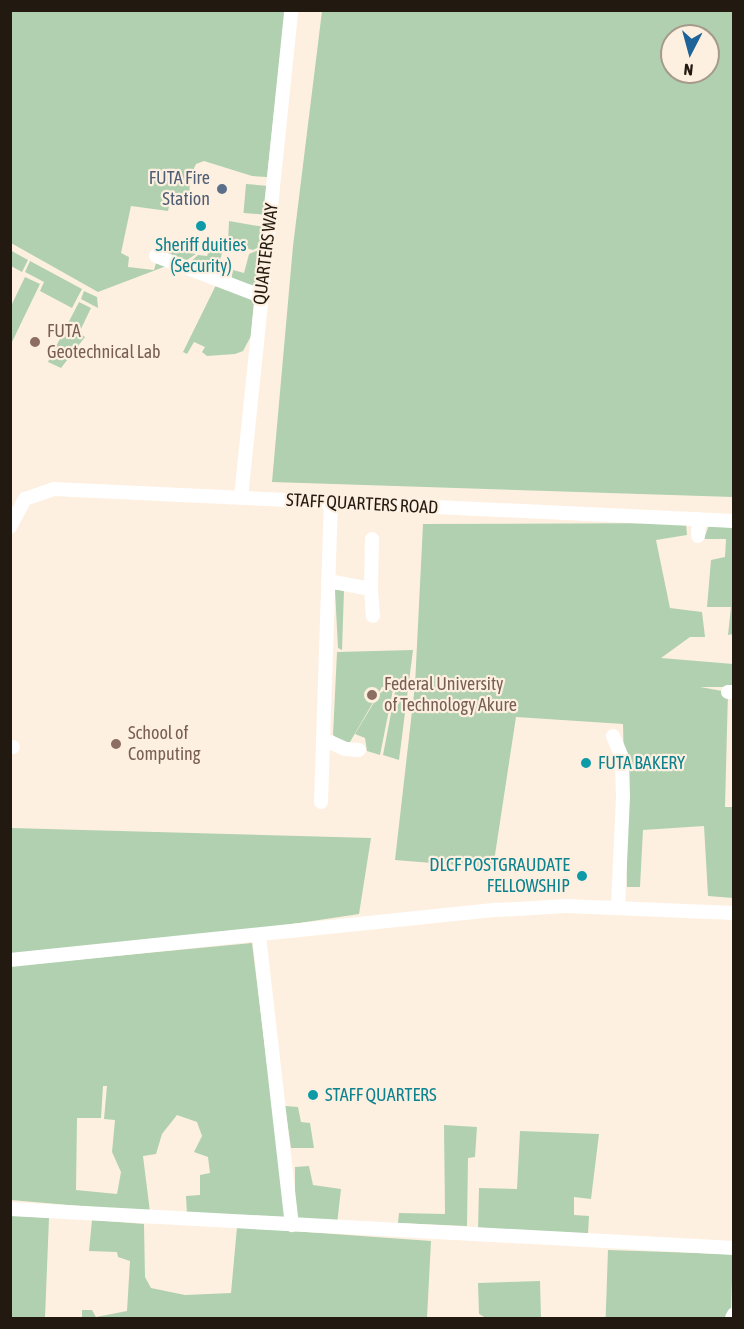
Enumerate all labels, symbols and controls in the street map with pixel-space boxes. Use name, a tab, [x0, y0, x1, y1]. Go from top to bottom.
north arrow	[660, 24, 720, 84]
text: N	[683, 60, 694, 79]
place label: FUTA Fire Station	[149, 168, 210, 210]
marker: FUTA Fire Station	[215, 182, 229, 196]
street label: QUARTERS WAY	[249, 202, 283, 306]
marker: Sheriff duities (Security)	[194, 219, 208, 233]
place label: Sheriff duities (Security)	[155, 235, 247, 278]
place label: FUTA Geotechnical Lab	[47, 321, 161, 364]
marker: FUTA Geotechnical Lab	[28, 335, 42, 349]
street label: STAFF QUARTERS ROAD	[285, 489, 439, 519]
place label: Federal University of Technology Akure	[384, 674, 517, 716]
marker: Federal University of Technology Akure	[365, 688, 379, 702]
place label: School of Computing	[128, 723, 201, 766]
marker: School of Computing	[109, 737, 123, 751]
place label: FUTA BAKERY	[598, 752, 685, 774]
marker: FUTA BAKERY	[579, 756, 593, 770]
place label: DLCF POSTGRAUDATE FELLOWSHIP	[429, 855, 570, 898]
marker: DLCF POSTGRAUDATE FELLOWSHIP	[575, 869, 589, 883]
place label: STAFF QUARTERS	[325, 1084, 437, 1106]
marker: STAFF QUARTERS	[306, 1088, 320, 1102]

